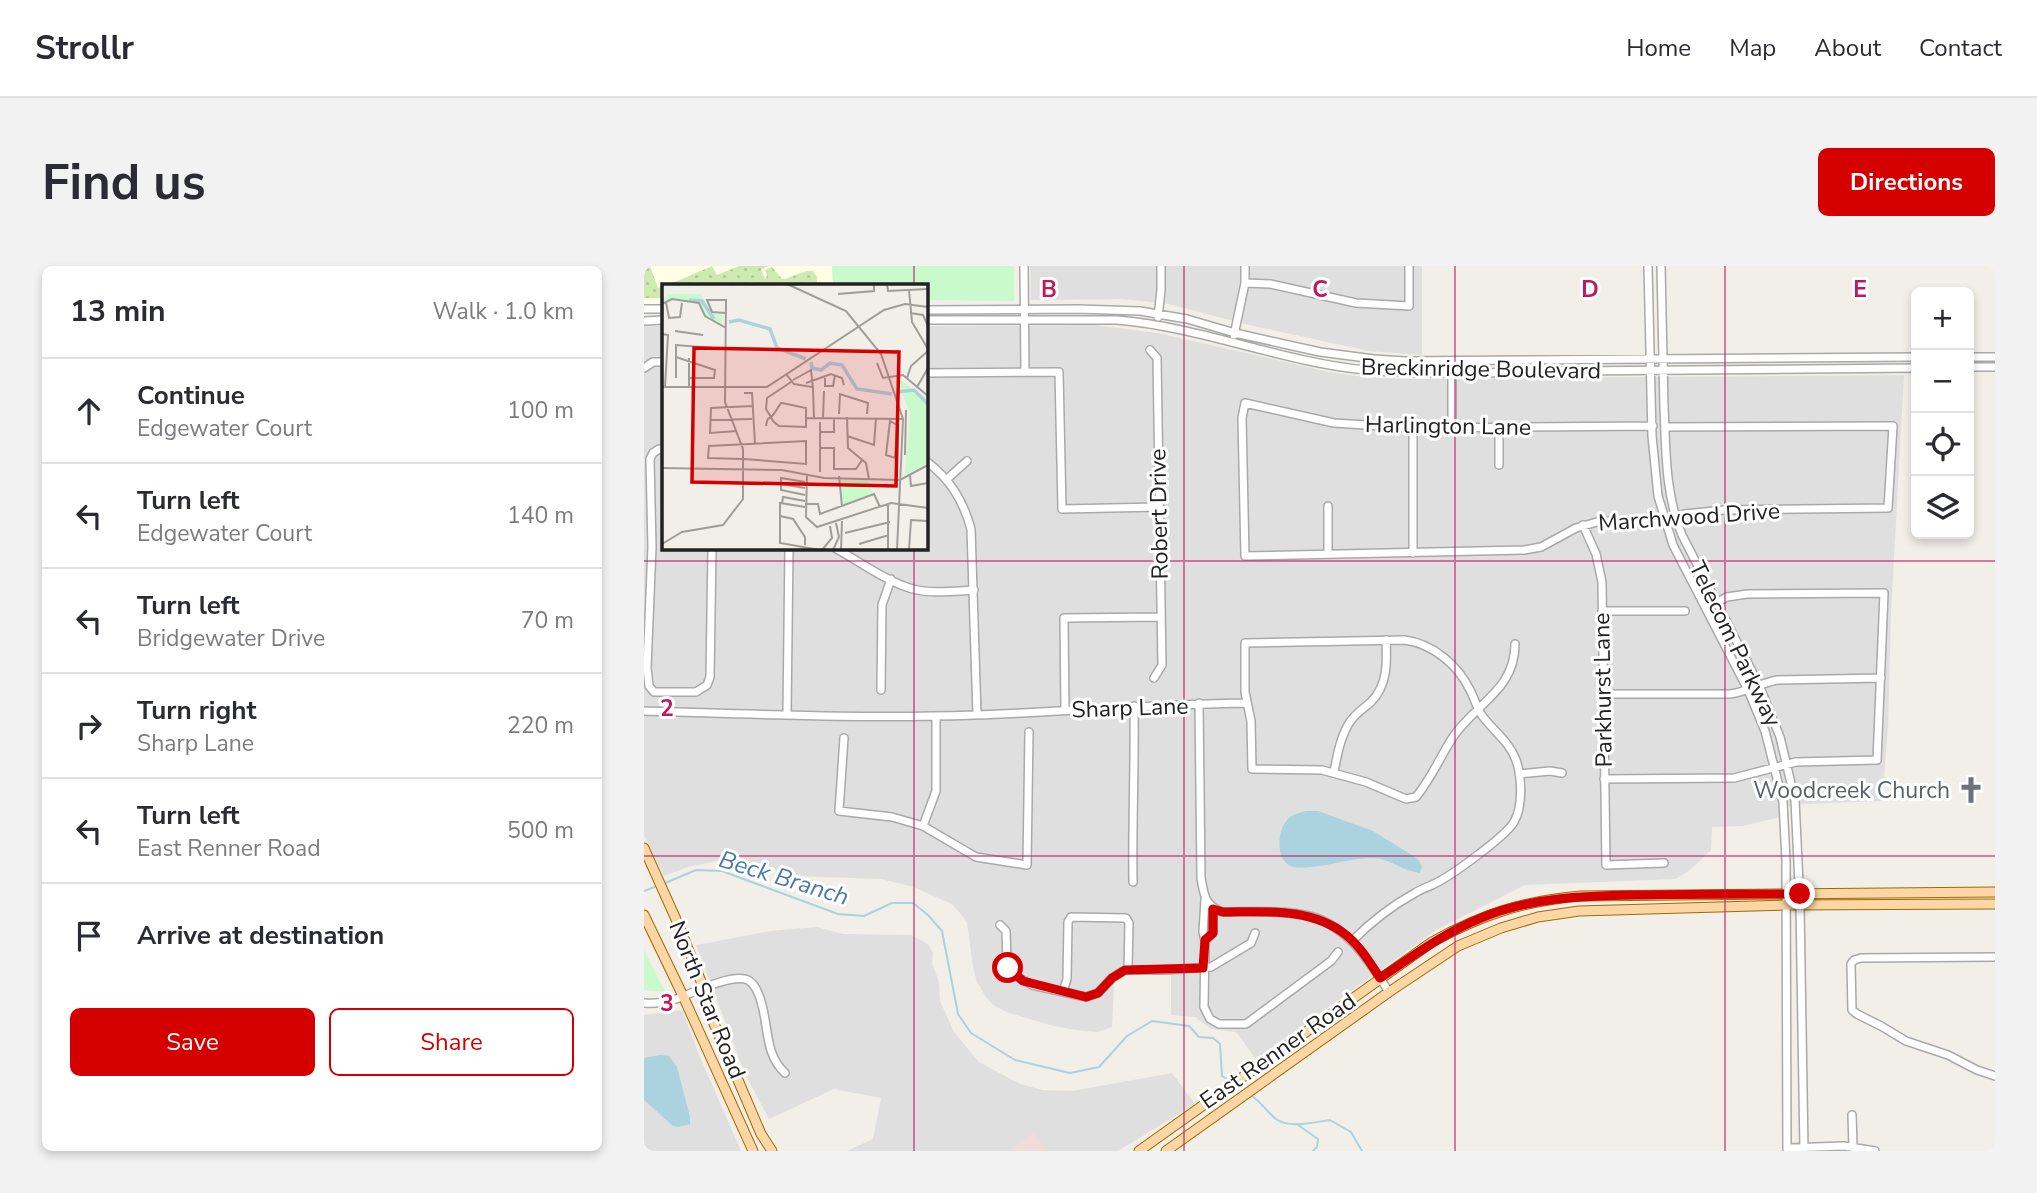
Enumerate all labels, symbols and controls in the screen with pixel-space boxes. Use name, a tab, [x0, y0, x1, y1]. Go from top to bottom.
text: Strollr	[35, 26, 134, 71]
text: Home	[1626, 32, 1691, 64]
text: Map	[1729, 32, 1776, 64]
text: About	[1814, 32, 1881, 64]
text: Contact	[1919, 32, 2002, 64]
button: Directions	[1818, 148, 1995, 216]
text: Find us	[42, 149, 206, 216]
text: B	[1041, 274, 1057, 305]
text: C	[1312, 274, 1328, 305]
text: D	[1581, 274, 1599, 305]
text: E	[1853, 274, 1867, 305]
inset map	[662, 284, 928, 550]
map controls	[1911, 287, 1974, 539]
button: +	[1911, 287, 1974, 350]
text: 13 min	[70, 291, 166, 332]
text: Walk · 1.0 km	[432, 296, 574, 327]
button: −	[1911, 350, 1974, 413]
street label: Breckinridge Boulevard	[1361, 351, 1601, 387]
text: Continue	[137, 378, 245, 413]
icon: ahead	[70, 392, 108, 430]
text: 100 m	[507, 395, 574, 426]
street label: Harlington Lane	[1365, 409, 1531, 443]
text: Edgewater Court	[137, 413, 312, 444]
button: locate	[1911, 413, 1974, 476]
street label: Robert Drive	[1142, 448, 1176, 580]
button: layers	[1911, 476, 1974, 539]
text: Turn left	[137, 483, 240, 518]
street label: Marchwood Drive	[1597, 495, 1781, 539]
icon: left	[70, 497, 108, 535]
text: 140 m	[507, 500, 574, 531]
text: Edgewater Court	[137, 518, 312, 549]
street label: Telecom Parkway	[1681, 556, 1789, 732]
text: Turn left	[137, 588, 240, 623]
icon: left	[70, 602, 108, 640]
text: 70 m	[521, 605, 574, 636]
street label: Parkhurst Lane	[1586, 612, 1620, 768]
text: Bridgewater Drive	[137, 623, 325, 654]
street label: Sharp Lane	[1071, 690, 1189, 726]
text: Turn right	[137, 693, 256, 728]
text: 2	[660, 693, 674, 724]
icon: right	[70, 707, 108, 745]
text: 220 m	[507, 710, 574, 741]
text: Sharp Lane	[137, 728, 254, 759]
place label: Woodcreek Church	[1753, 775, 1950, 806]
church icon: Woodcreek Church	[1956, 775, 1986, 805]
text: Turn left	[137, 798, 240, 833]
icon: left	[70, 812, 108, 850]
text: 500 m	[507, 815, 574, 846]
text: East Renner Road	[137, 833, 321, 864]
water label: Beck Branch	[715, 843, 853, 913]
route end	[1784, 878, 1815, 909]
street label: North Star Road	[661, 916, 753, 1084]
icon: arrive	[70, 917, 108, 955]
text: Arrive at destination	[137, 918, 384, 953]
route start	[992, 952, 1023, 983]
street label: East Renner Road	[1194, 986, 1362, 1116]
text: 3	[660, 988, 674, 1019]
button: Save	[70, 1008, 315, 1076]
button: Share	[329, 1008, 574, 1076]

